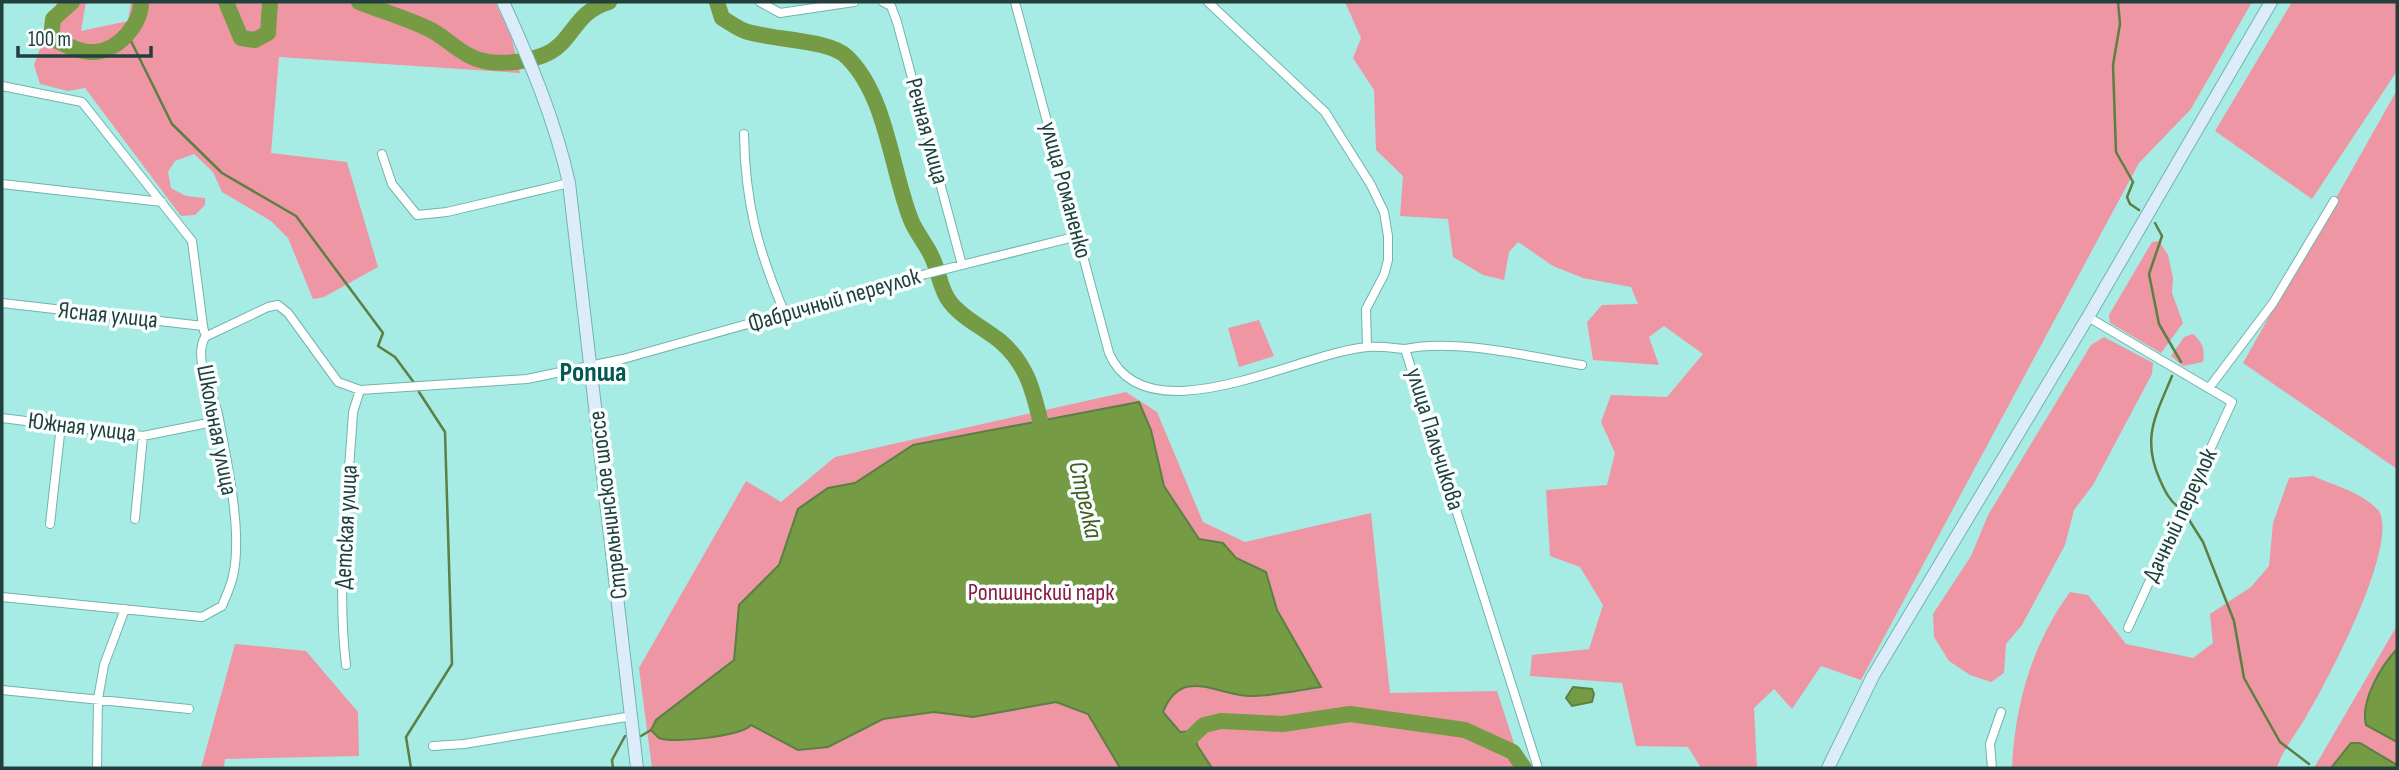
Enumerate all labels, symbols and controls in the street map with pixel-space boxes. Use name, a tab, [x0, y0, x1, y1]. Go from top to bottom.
scale bar	[18, 14, 150, 58]
text: 100 m	[28, 27, 71, 52]
street label: Речная улица	[899, 75, 955, 187]
street label: улица Романенко	[1034, 119, 1098, 261]
street label: Фабричный переулок	[745, 261, 924, 338]
street label: Ясная улица	[57, 295, 159, 335]
district label: Ропша	[559, 356, 627, 389]
street label: Школьная улица	[190, 362, 244, 498]
street label: улица Пальчикова	[1400, 364, 1470, 514]
street label: Южная улица	[27, 406, 137, 448]
street label: Стрельнинское шоссе	[582, 409, 634, 601]
street label: Дачный переулок	[2136, 443, 2224, 586]
water label: Стрелка	[1061, 458, 1109, 542]
street label: Детская улица	[328, 464, 364, 590]
park label: Ропшинский парк	[968, 578, 1115, 607]

